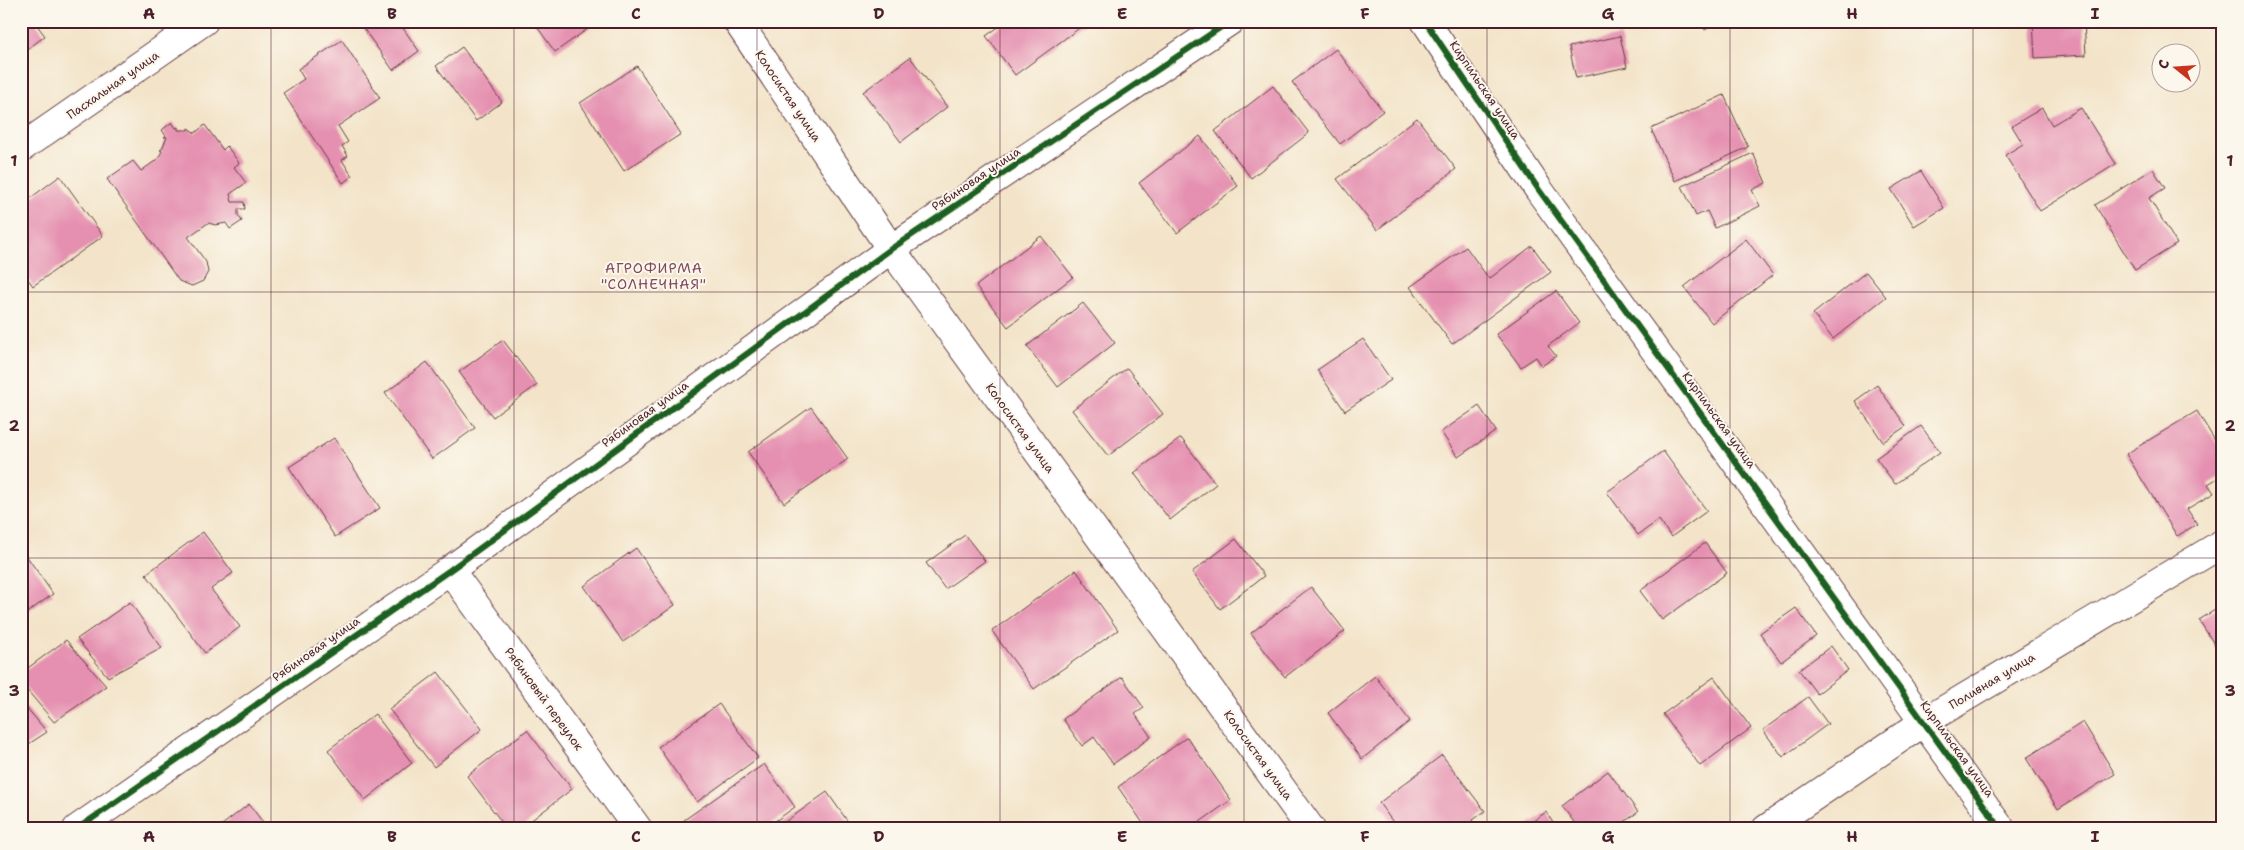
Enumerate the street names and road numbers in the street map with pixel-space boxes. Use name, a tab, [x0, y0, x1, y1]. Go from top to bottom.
street label: Кирпильская улица	[1446, 38, 1524, 143]
street label: Пасхальная улица	[64, 47, 163, 123]
street label: Колосистая улица	[751, 47, 825, 145]
street label: Рябиновая улица	[929, 143, 1024, 215]
street label: Кирпильская улица	[1679, 368, 1760, 472]
street label: Рябиновая улица	[598, 377, 692, 451]
street label: Колосистая улица	[982, 380, 1058, 477]
street label: Рябиновая улица	[269, 612, 363, 685]
street label: Рябиновый переулок	[501, 644, 587, 754]
street label: Поливная улица	[1946, 649, 2038, 713]
street label: Кирпильская улица	[1917, 697, 1998, 801]
street label: Колосистая улица	[1220, 707, 1296, 804]

